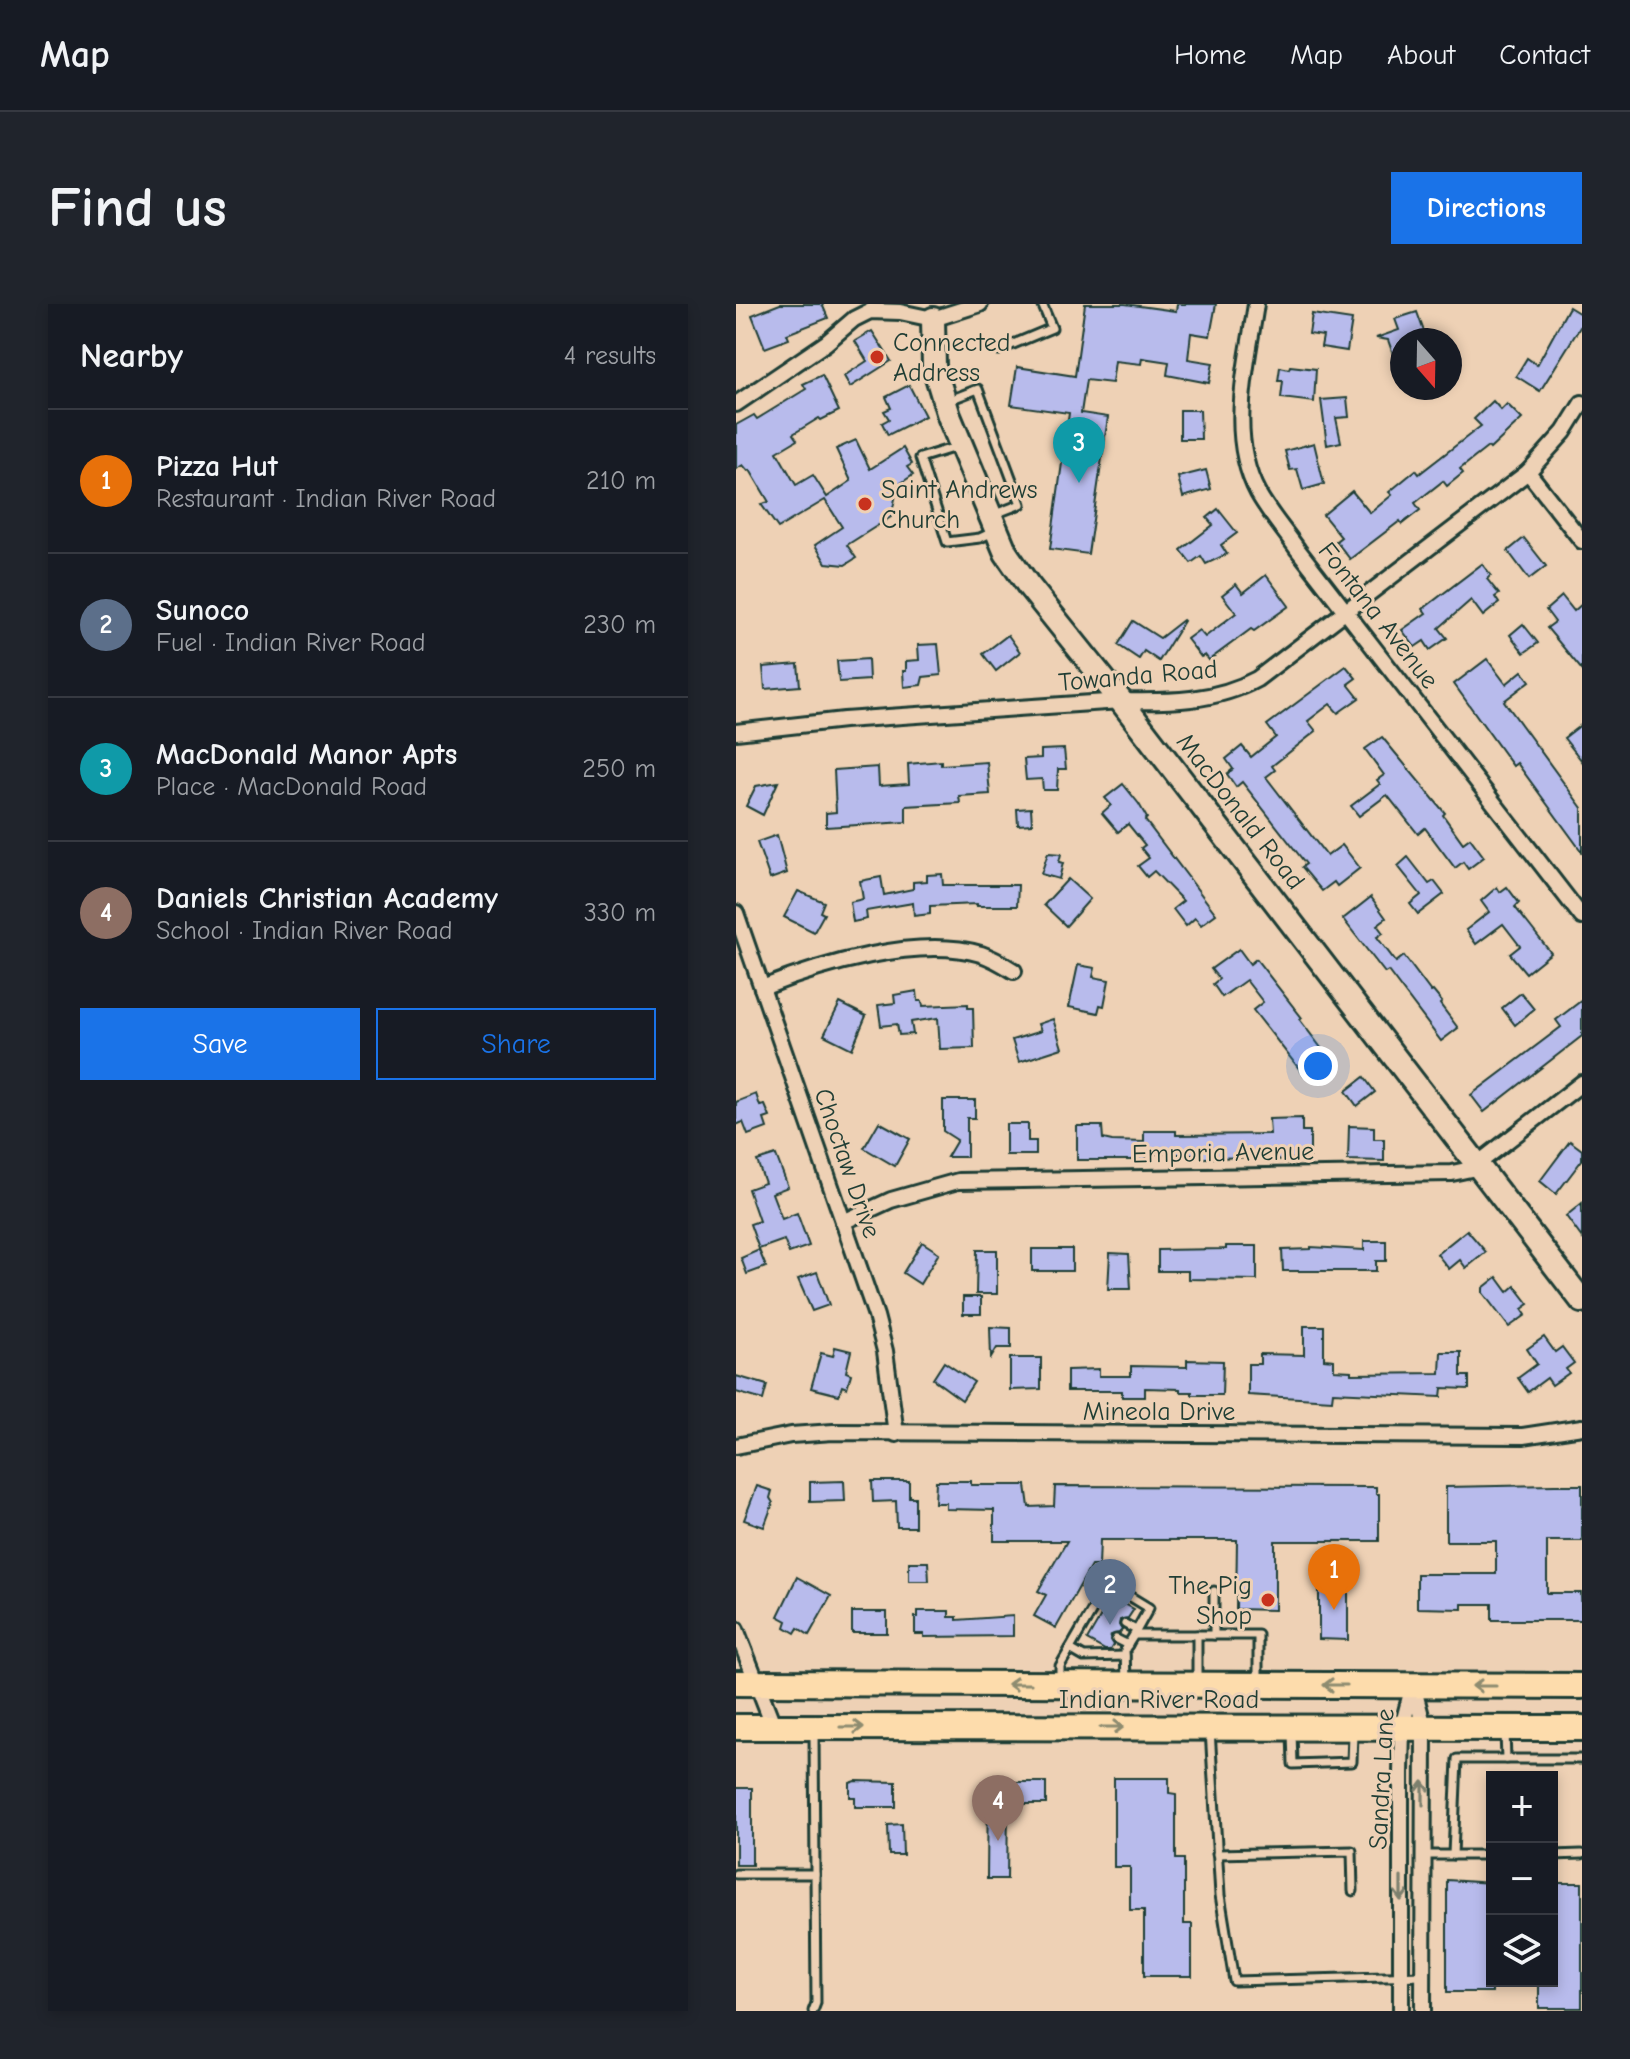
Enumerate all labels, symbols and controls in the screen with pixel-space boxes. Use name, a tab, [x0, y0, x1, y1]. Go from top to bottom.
text: Map	[40, 33, 110, 77]
text: Home	[1174, 39, 1246, 71]
text: Map	[1290, 39, 1343, 71]
text: About	[1387, 39, 1455, 71]
text: Contact	[1499, 39, 1590, 71]
button: Directions	[1391, 172, 1582, 244]
text: Find us	[48, 176, 227, 240]
place label: Connected Address	[893, 328, 1011, 388]
north arrow	[1390, 328, 1462, 400]
text: Nearby	[80, 336, 183, 376]
text: 4 results	[564, 341, 656, 371]
marker: Connected Address	[868, 348, 886, 366]
pin: 3	[1053, 417, 1105, 483]
text: Pizza Hut	[156, 449, 278, 484]
text: 1	[101, 466, 111, 496]
text: 210 m	[586, 466, 656, 496]
place label: Saint Andrews Church	[881, 475, 1038, 535]
text: Restaurant · Indian River Road	[156, 484, 496, 514]
marker: Saint Andrews Church	[856, 495, 874, 513]
street label: Fontana Avenue	[1312, 536, 1445, 695]
text: Sunoco	[156, 593, 249, 628]
text: 2	[100, 610, 112, 640]
text: 230 m	[583, 610, 656, 640]
text: Fuel · Indian River Road	[156, 628, 426, 658]
street label: Towanda Road	[1057, 654, 1219, 698]
street label: MacDonald Road	[1170, 728, 1311, 896]
text: MacDonald Manor Apts	[156, 737, 457, 772]
text: 3	[100, 754, 112, 784]
text: 250 m	[582, 754, 656, 784]
text: Place · MacDonald Road	[156, 772, 427, 802]
text: Daniels Christian Academy	[156, 881, 498, 916]
text: 4	[100, 898, 112, 928]
text: 330 m	[584, 898, 656, 928]
text: School · Indian River Road	[156, 916, 453, 946]
button: Save	[80, 1008, 360, 1080]
button: Share	[376, 1008, 656, 1080]
your location	[1298, 1046, 1338, 1086]
street label: Choctaw Drive	[807, 1084, 887, 1242]
street label: Emporia Avenue	[1132, 1136, 1314, 1170]
street label: Mineola Drive	[1083, 1397, 1235, 1427]
pin: 1	[1308, 1544, 1360, 1610]
pin: 2	[1084, 1559, 1136, 1625]
place label: The Pig Shop	[1169, 1571, 1252, 1631]
marker: The Pig Shop	[1259, 1591, 1277, 1609]
one-way arrow	[1006, 1676, 1033, 1692]
one-way arrow	[1322, 1677, 1349, 1693]
one-way arrow	[1471, 1678, 1498, 1693]
street label: Indian River Road	[1059, 1685, 1259, 1715]
street label: Sandra Lane	[1363, 1708, 1401, 1850]
one-way arrow	[838, 1719, 865, 1735]
one-way arrow	[1098, 1719, 1125, 1735]
map controls	[1486, 1771, 1558, 1987]
button: +	[1486, 1771, 1558, 1843]
pin: 4	[972, 1775, 1024, 1841]
one-way arrow	[1415, 1780, 1431, 1807]
button: −	[1486, 1843, 1558, 1915]
one-way arrow	[1393, 1875, 1409, 1902]
button: layers	[1486, 1915, 1558, 1987]

